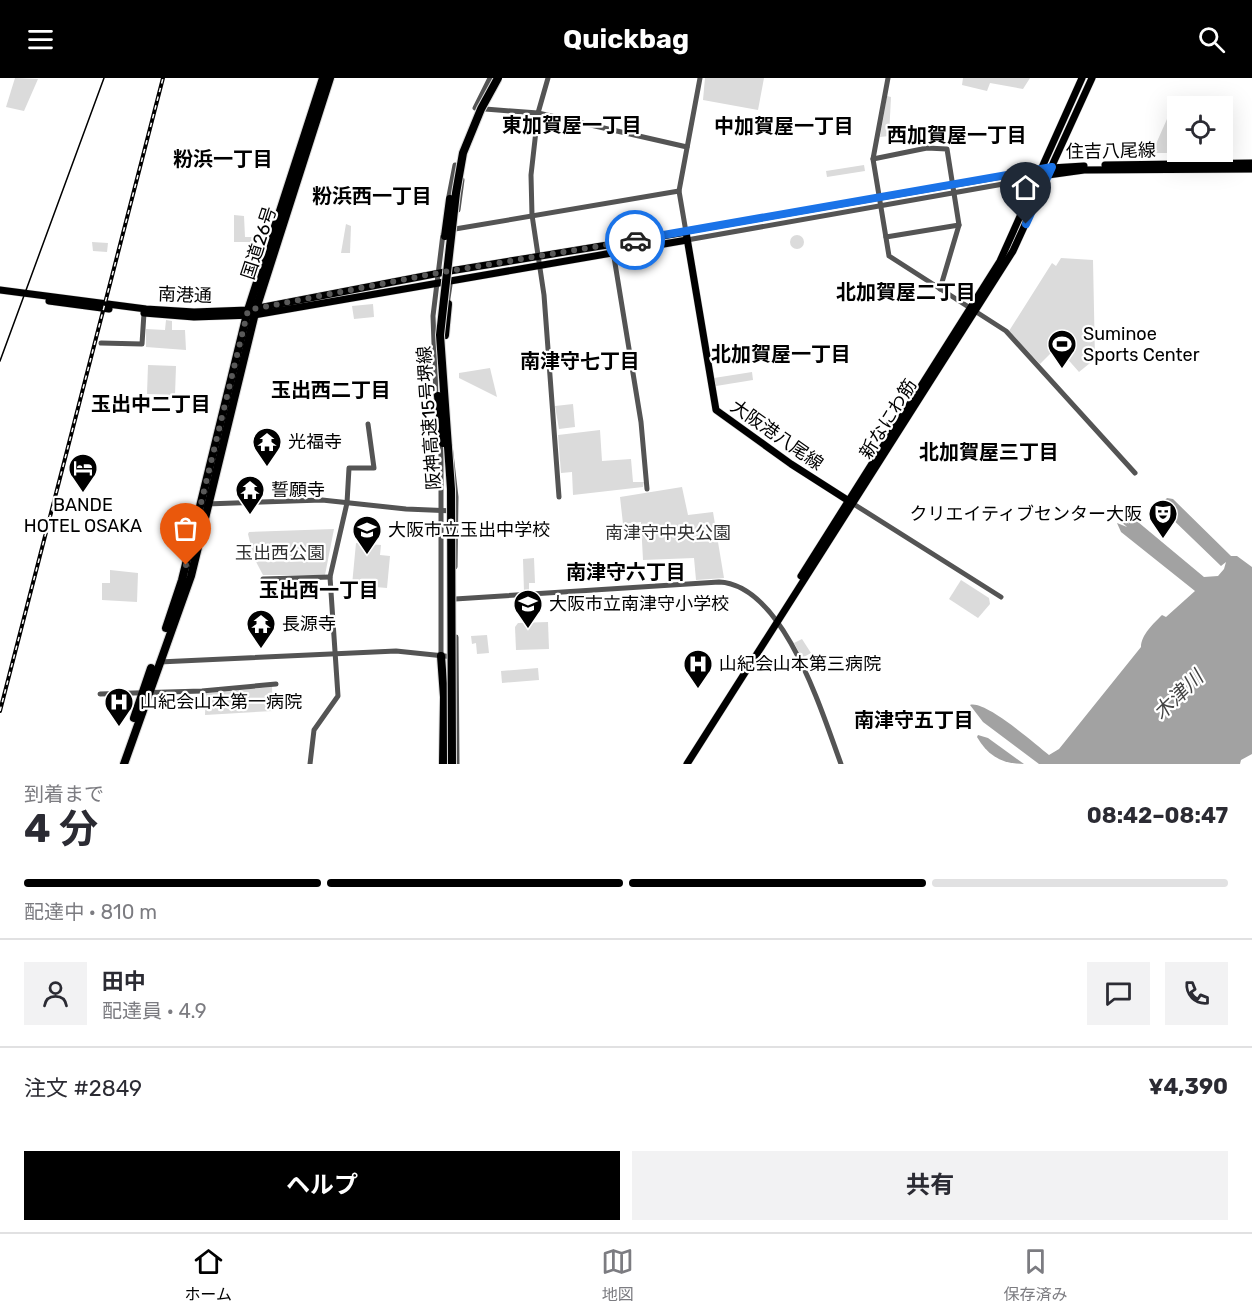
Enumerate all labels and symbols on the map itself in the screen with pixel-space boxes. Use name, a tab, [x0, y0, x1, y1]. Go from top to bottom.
district label: 東加賀屋一丁目	[502, 113, 642, 137]
district label: 中加賀屋一丁目	[714, 114, 854, 138]
district label: 西加賀屋一丁目	[887, 123, 1027, 147]
street label: 住吉八尾線	[1066, 139, 1156, 163]
district label: 粉浜一丁目	[173, 147, 273, 171]
pin	[1000, 162, 1051, 224]
district label: 粉浜西一丁目	[312, 184, 432, 208]
street label: 国道26号	[237, 204, 281, 282]
courier	[605, 210, 665, 270]
district label: 北加賀屋二丁目	[836, 280, 976, 304]
street label: 南港通	[158, 283, 212, 307]
place label: Suminoe Sports Center	[1083, 323, 1200, 366]
sports icon: Suminoe Sports Center	[1046, 328, 1078, 370]
district label: 北加賀屋一丁目	[711, 342, 851, 366]
street label: 阪神高速15号堺線	[413, 345, 445, 491]
district label: 南津守七丁目	[520, 349, 640, 373]
street label: 新なにわ筋	[855, 375, 921, 463]
district label: 玉出西二丁目	[271, 378, 391, 402]
district label: 玉出中二丁目	[91, 392, 211, 416]
street label: 大阪港八尾線	[726, 395, 828, 475]
temple icon: 光福寺	[251, 426, 283, 468]
place label: 光福寺	[288, 431, 342, 453]
district label: 北加賀屋三丁目	[919, 440, 1059, 464]
hotel icon: BANDE HOTEL OSAKA	[67, 452, 99, 494]
temple icon: 誓願寺	[234, 474, 266, 516]
place label: 誓願寺	[271, 479, 325, 501]
place label: BANDE HOTEL OSAKA	[24, 494, 142, 537]
theatre icon: クリエイティブセンター大阪	[1147, 498, 1179, 540]
pin	[160, 503, 211, 565]
place label: クリエイティブセンター大阪	[909, 503, 1142, 525]
school or university icon: 大阪市立玉出中学校	[351, 514, 383, 556]
place label: 大阪市立玉出中学校	[388, 519, 550, 541]
park label: 南津守中央公園	[605, 522, 731, 544]
park label: 玉出西公園	[235, 542, 325, 564]
district label: 南津守六丁目	[566, 560, 686, 584]
district label: 玉出西一丁目	[259, 578, 379, 602]
school or university icon: 大阪市立南津守小学校	[512, 588, 544, 630]
place label: 大阪市立南津守小学校	[549, 593, 729, 615]
temple icon: 長源寺	[245, 608, 277, 650]
place label: 長源寺	[282, 613, 336, 635]
hospital icon: 山紀会山本第三病院	[682, 648, 714, 690]
place label: 山紀会山本第三病院	[719, 653, 881, 675]
water label: 木津川	[1148, 664, 1209, 724]
hospital icon: 山紀会山本第一病院	[103, 686, 135, 728]
place label: 山紀会山本第一病院	[140, 691, 302, 713]
district label: 南津守五丁目	[854, 708, 974, 732]

